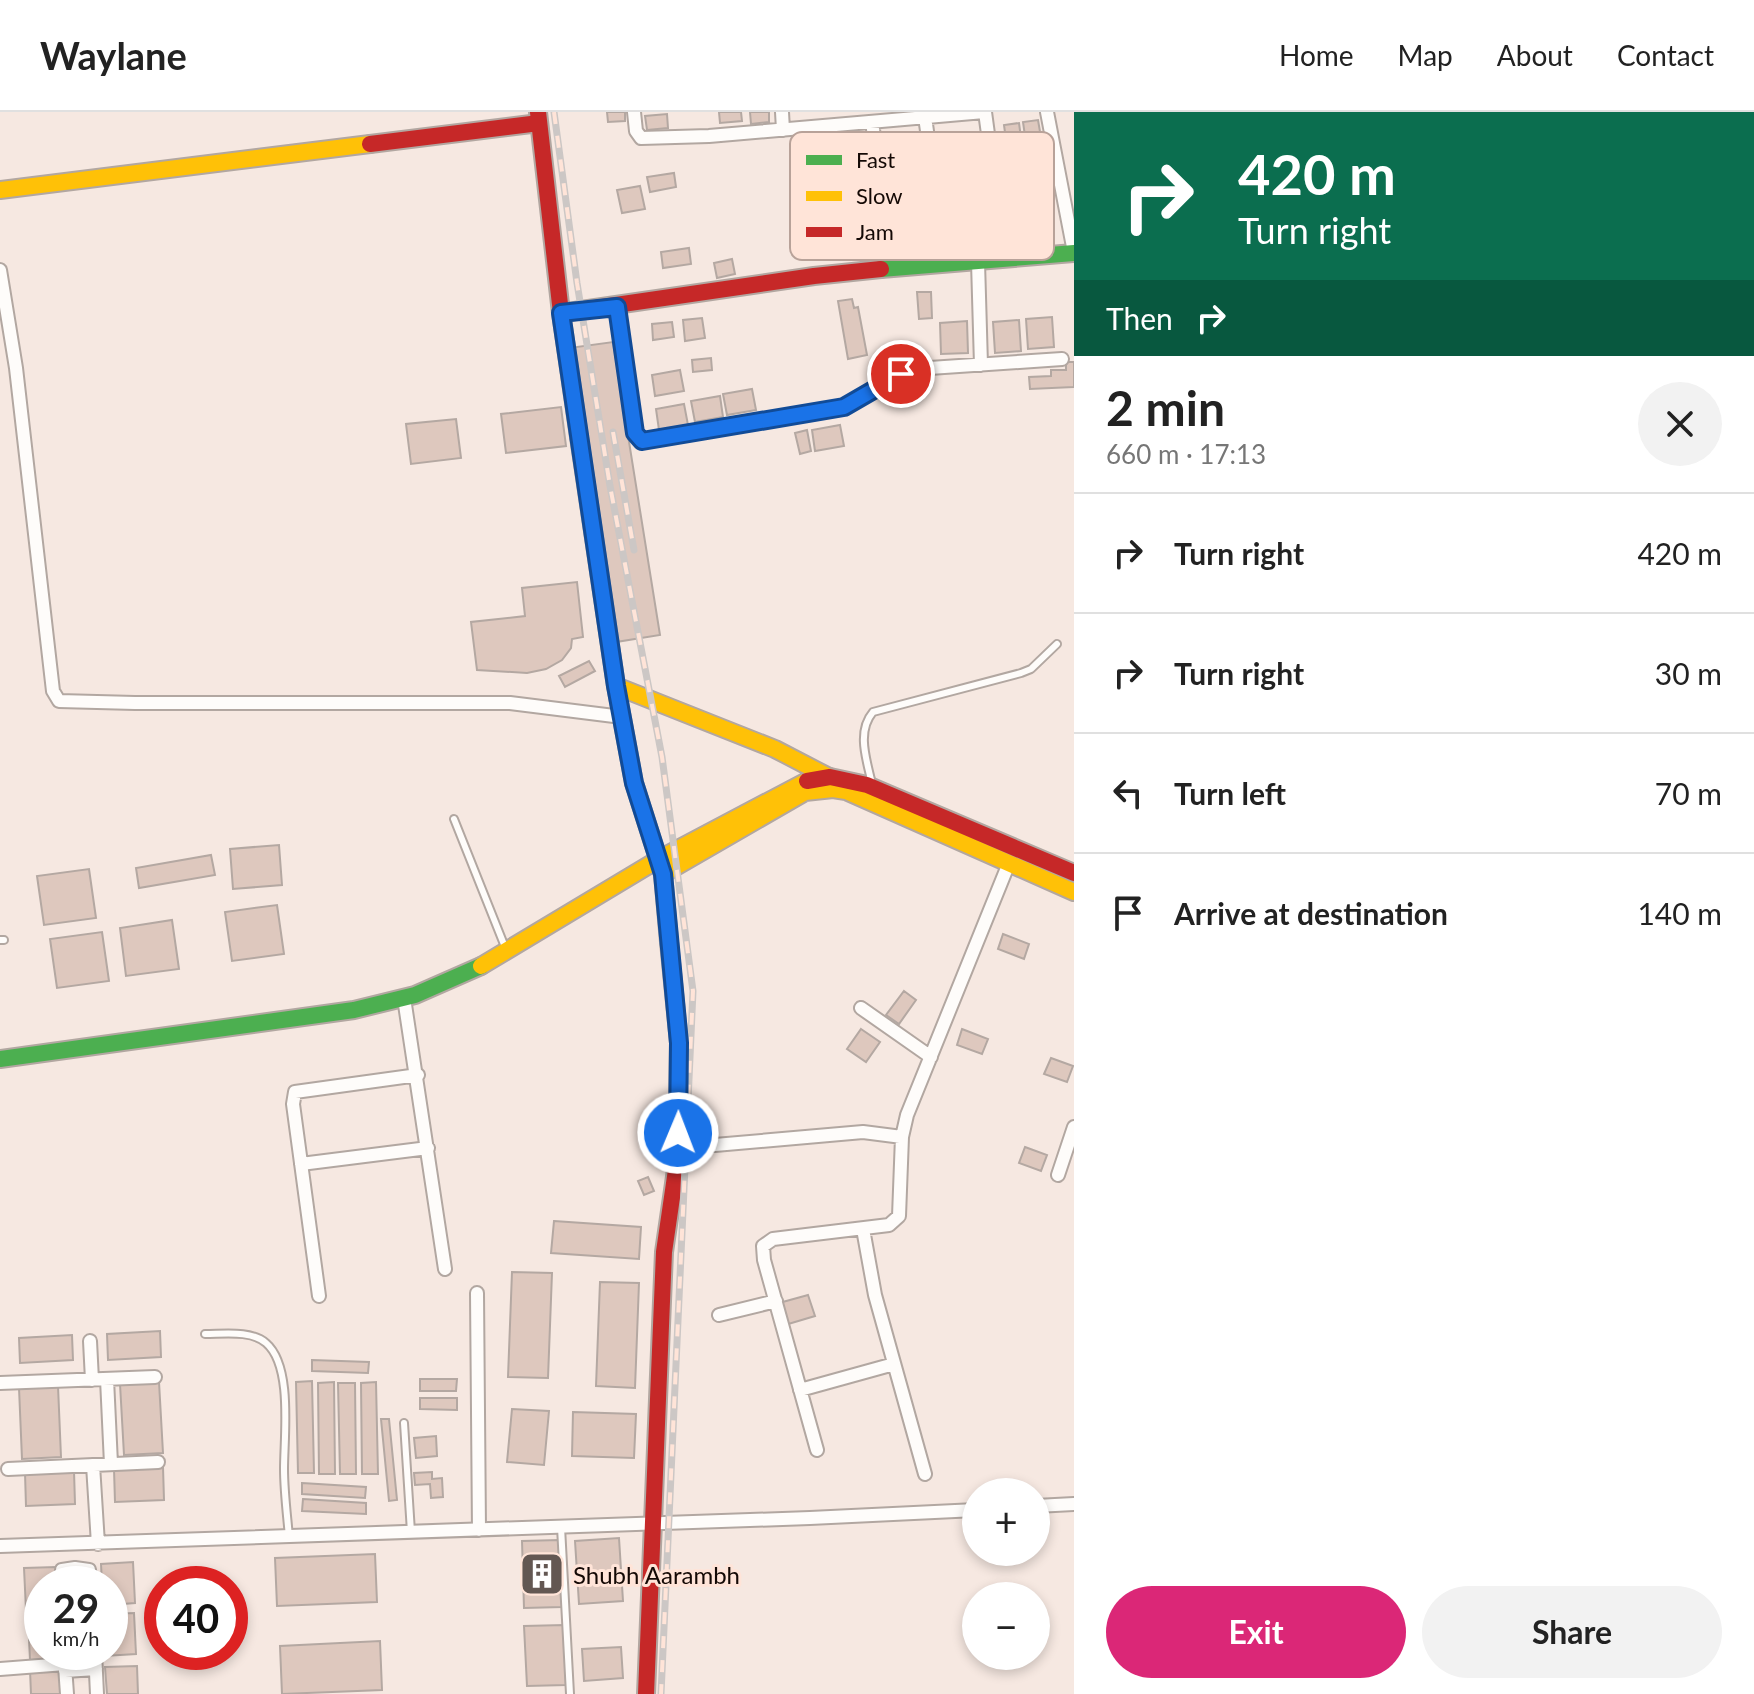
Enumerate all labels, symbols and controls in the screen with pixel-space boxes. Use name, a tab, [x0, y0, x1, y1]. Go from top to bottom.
text: Waylane	[40, 32, 187, 78]
text: Home	[1279, 38, 1354, 72]
text: Map	[1398, 38, 1453, 72]
text: About	[1497, 38, 1573, 72]
text: Contact	[1617, 38, 1714, 72]
legend	[790, 132, 1054, 260]
text: 420 m	[1238, 140, 1396, 207]
icon: right	[1106, 144, 1210, 248]
text: Fast	[856, 146, 895, 173]
text: Slow	[856, 182, 903, 209]
text: Turn right	[1238, 208, 1391, 252]
text: Jam	[856, 218, 894, 245]
icon: right	[1189, 296, 1233, 340]
text: Then	[1106, 300, 1173, 336]
pin	[867, 340, 935, 408]
icon: arrive	[879, 352, 923, 396]
text: 2 min	[1106, 379, 1225, 436]
button: close	[1638, 382, 1722, 466]
text: 660 m · 17:13	[1106, 438, 1266, 470]
icon: right	[1106, 531, 1150, 575]
text: Turn right	[1174, 535, 1304, 571]
text: 420 m	[1637, 535, 1722, 571]
icon: right	[1106, 651, 1150, 695]
text: Turn right	[1174, 655, 1304, 691]
text: 30 m	[1655, 655, 1722, 691]
icon: left	[1106, 771, 1150, 815]
text: Turn left	[1174, 775, 1286, 811]
text: 70 m	[1655, 775, 1722, 811]
icon: arrive	[1106, 891, 1150, 935]
text: Arrive at destination	[1174, 895, 1448, 931]
text: 140 m	[1637, 895, 1722, 931]
position arrow	[636, 1091, 720, 1175]
map controls	[962, 1478, 1050, 1670]
button: +	[962, 1478, 1050, 1566]
building icon: Shubh Aarambh	[518, 1550, 566, 1598]
place label: Shubh Aarambh	[573, 1560, 740, 1589]
speed limit sign: 40	[144, 1566, 248, 1670]
button: −	[962, 1582, 1050, 1670]
text: 29	[53, 1584, 99, 1632]
button: Exit	[1106, 1586, 1406, 1678]
button: Share	[1422, 1586, 1722, 1678]
text: km/h	[53, 1626, 99, 1650]

